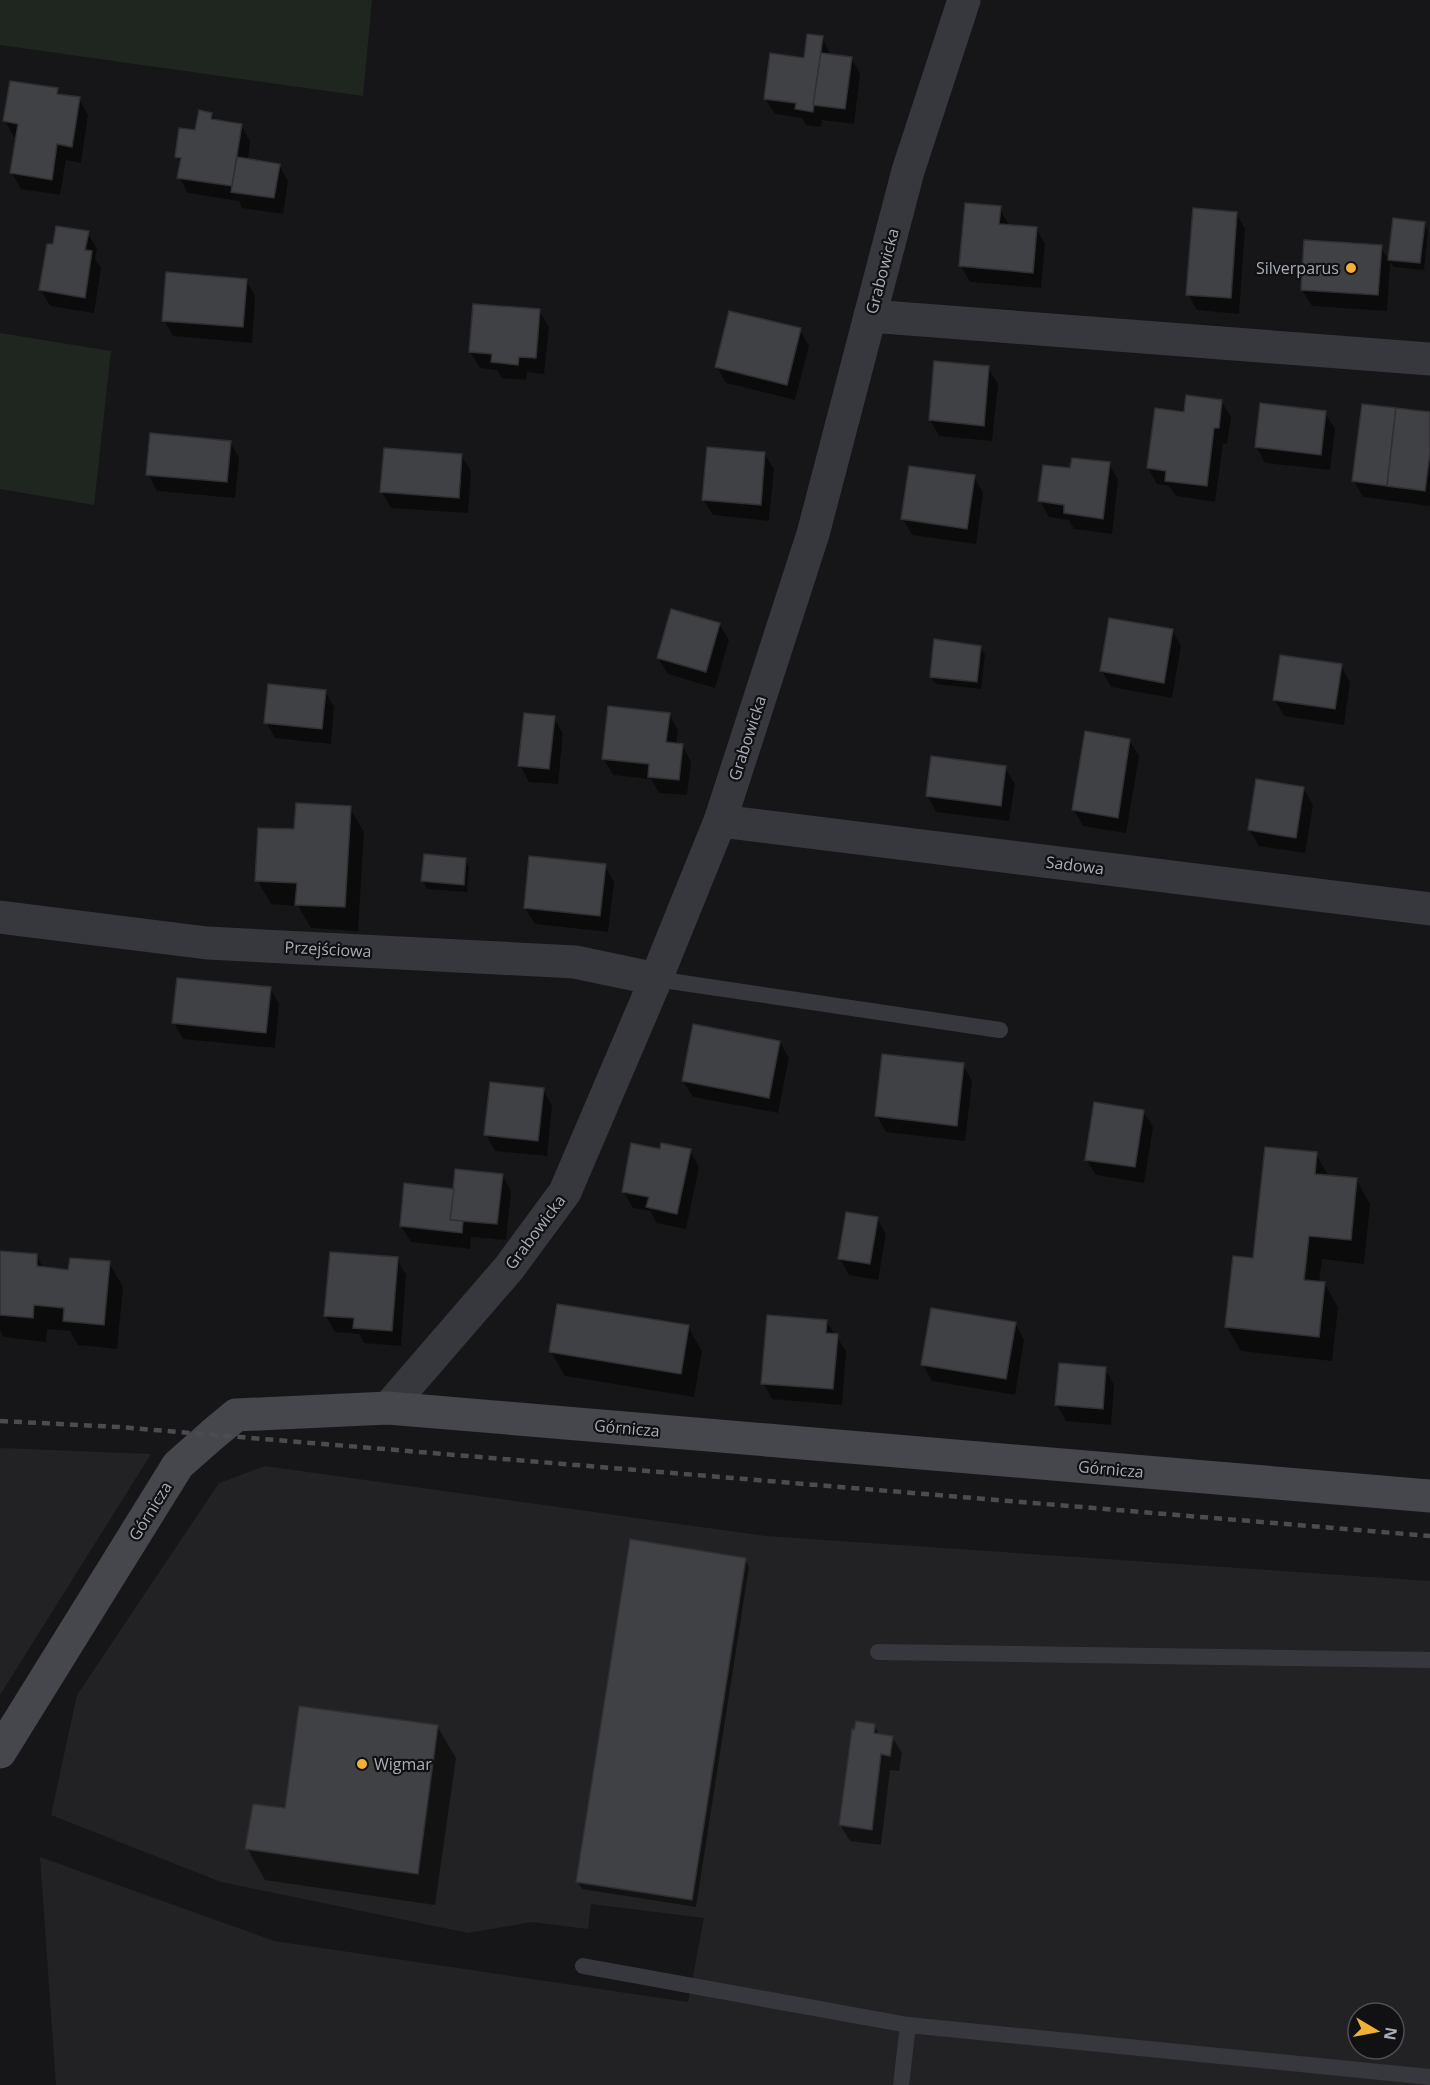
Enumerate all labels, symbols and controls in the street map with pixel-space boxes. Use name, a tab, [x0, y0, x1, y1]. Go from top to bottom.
street label: Grabowicka	[860, 226, 904, 316]
place label: Silverparus	[1256, 257, 1339, 279]
marker: Silverparus	[1344, 261, 1358, 275]
street label: Grabowicka	[723, 693, 771, 783]
street label: Sadowa	[1045, 851, 1105, 879]
street label: Przejściowa	[284, 936, 372, 962]
street label: Grabowicka	[500, 1190, 570, 1274]
street label: Górnicza	[593, 1414, 661, 1442]
street label: Górnicza	[1077, 1455, 1145, 1483]
street label: Górnicza	[123, 1477, 177, 1545]
place label: Wigmar	[374, 1753, 432, 1775]
marker: Wigmar	[355, 1757, 369, 1771]
north arrow	[1346, 2001, 1406, 2061]
text: N	[1379, 2025, 1403, 2042]

